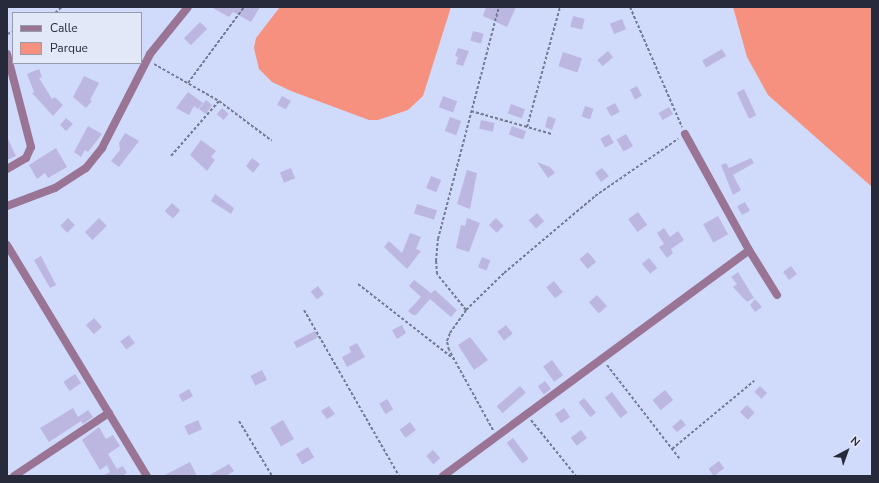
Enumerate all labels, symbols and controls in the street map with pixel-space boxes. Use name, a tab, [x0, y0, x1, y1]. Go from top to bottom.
legend	[12, 12, 142, 64]
text: Calle	[50, 20, 78, 36]
text: Parque	[50, 40, 88, 56]
north arrow	[827, 431, 867, 471]
text: N	[847, 433, 863, 450]

